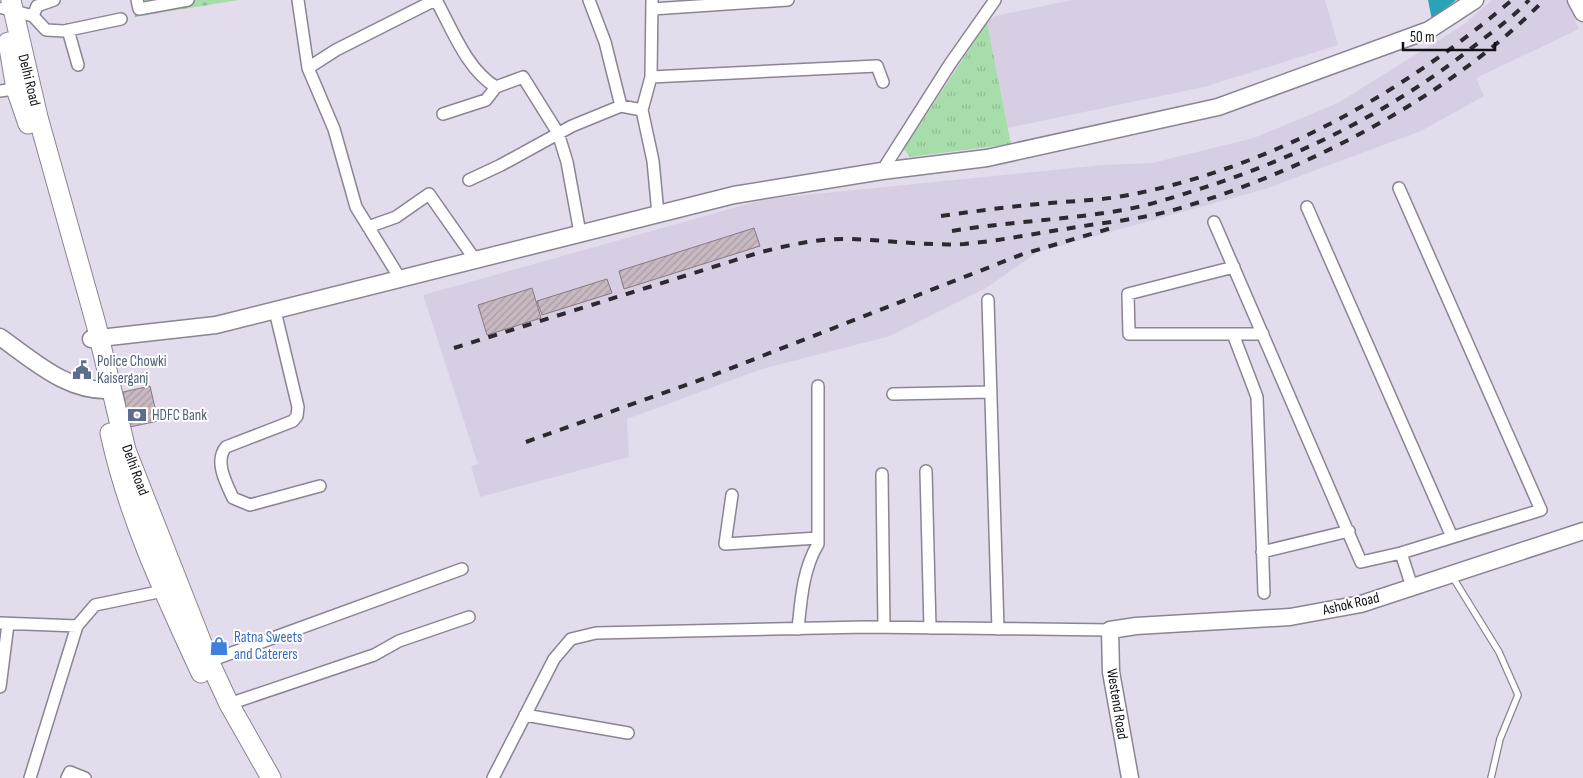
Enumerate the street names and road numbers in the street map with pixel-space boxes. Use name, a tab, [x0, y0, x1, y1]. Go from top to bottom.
street label: Delhi Road	[13, 52, 45, 108]
street label: Delhi Road	[117, 442, 153, 498]
street label: Ashok Road	[1320, 588, 1381, 620]
street label: Westend Road	[1102, 667, 1132, 741]

